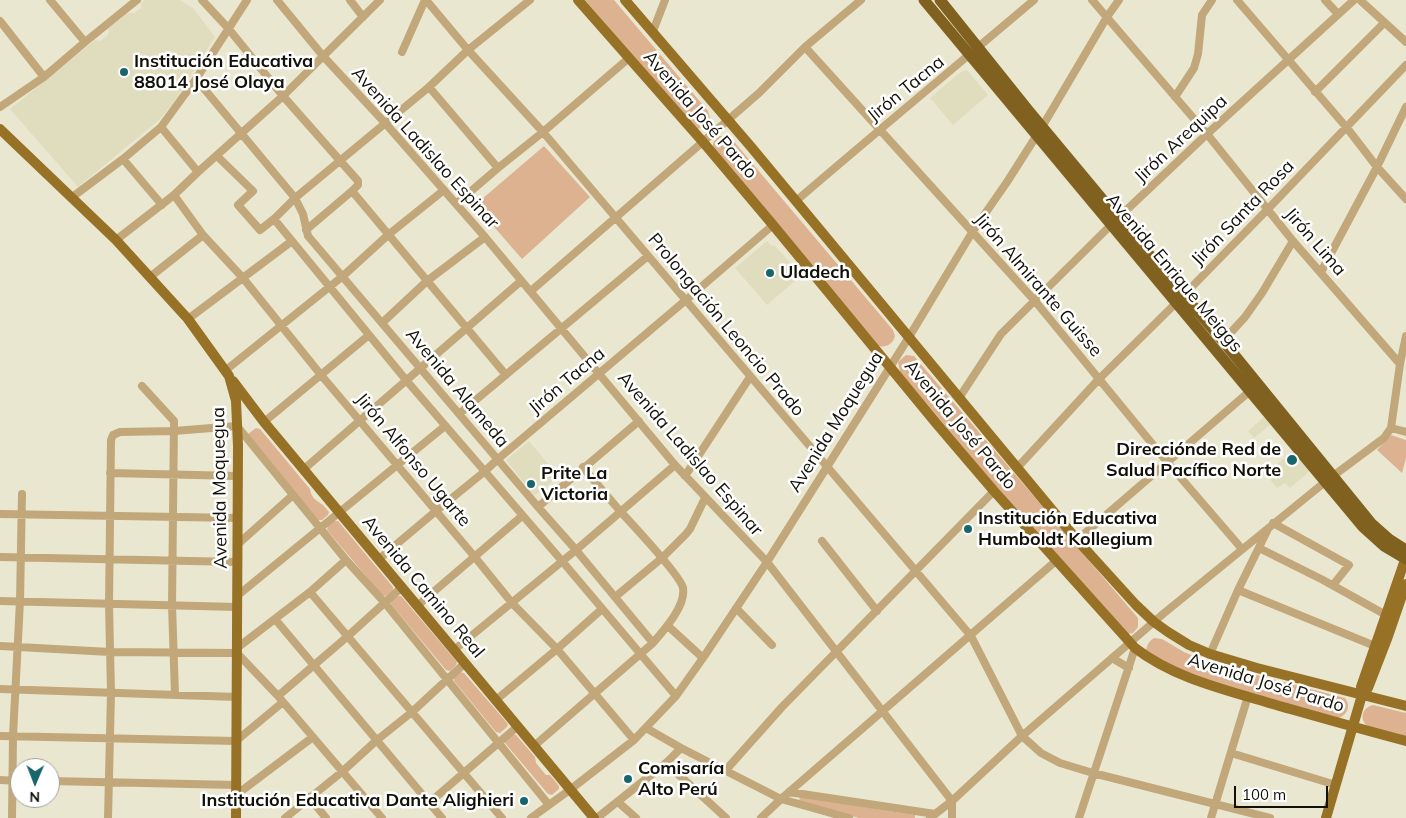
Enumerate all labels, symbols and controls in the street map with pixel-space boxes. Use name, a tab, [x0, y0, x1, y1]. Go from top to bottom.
street label: Avenida José Pardo	[639, 47, 761, 183]
place label: Institución Educativa 88014 José Olaya	[134, 51, 313, 94]
street label: Jirón Tacna	[863, 51, 949, 127]
street label: Avenida Ladislao Espinar	[347, 63, 503, 233]
marker: Institución Educativa 88014 José Olaya	[118, 66, 130, 78]
street label: Jirón Arequipa	[1130, 91, 1232, 187]
street label: Jirón Santa Rosa	[1187, 156, 1299, 270]
street label: Avenida Enrique Meiggs	[1101, 189, 1247, 357]
street label: Jirón Lima	[1280, 204, 1350, 280]
street label: Jirón Almirante Guisse	[970, 209, 1106, 361]
street label: Prolongación Leoncio Prado	[643, 229, 809, 421]
place label: Uladech	[780, 262, 850, 284]
marker: Uladech	[764, 267, 776, 279]
street label: Avenida Alameda	[401, 324, 513, 452]
street label: Jirón Tacna	[525, 343, 609, 419]
street label: Avenida Moquegua	[784, 348, 888, 496]
street label: Avenida José Pardo	[900, 356, 1020, 494]
street label: Avenida Ladislao Espinar	[613, 368, 767, 540]
street label: Jirón Alfonso Ugarte	[351, 389, 475, 531]
street label: Avenida Moquegua	[208, 407, 232, 569]
place label: Direcciónde Red de Salud Pacífico Norte	[1106, 439, 1281, 482]
marker: Direcciónde Red de Salud Pacífico Norte	[1285, 453, 1299, 467]
place label: Prite La Victoria	[541, 463, 608, 506]
marker: Prite La Victoria	[525, 478, 537, 490]
place label: Institución Educativa Humboldt Kollegium	[978, 508, 1157, 550]
street label: Avenida Camino Real	[357, 512, 489, 662]
marker: Institución Educativa Humboldt Kollegium	[962, 523, 974, 535]
street label: Avenida José Pardo	[1185, 649, 1347, 717]
north arrow	[10, 758, 60, 808]
place label: Comisaría Alto Perú	[638, 758, 724, 801]
marker: Comisaría Alto Perú	[622, 773, 634, 785]
scale bar	[1236, 776, 1330, 808]
text: 100 m	[1242, 785, 1286, 804]
text: N	[29, 788, 40, 806]
place label: Institución Educativa Dante Alighieri	[201, 790, 514, 812]
marker: Institución Educativa Dante Alighieri	[518, 795, 530, 807]

